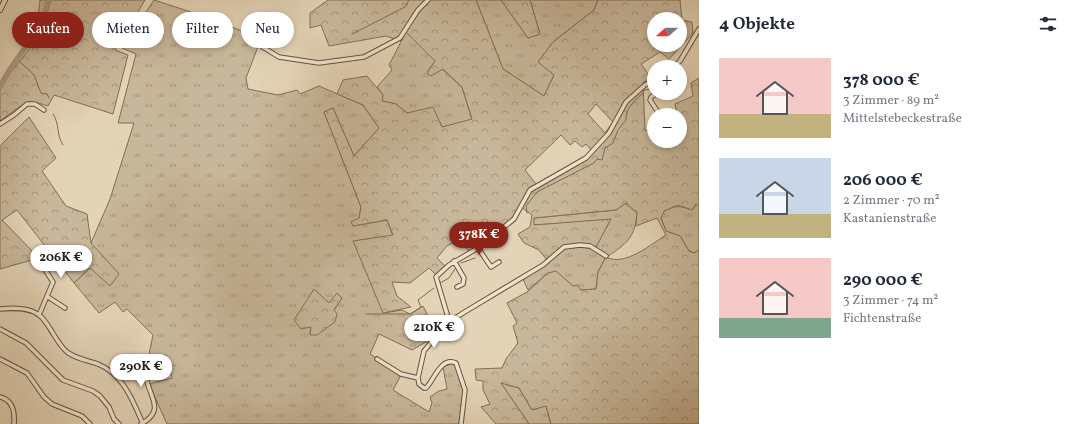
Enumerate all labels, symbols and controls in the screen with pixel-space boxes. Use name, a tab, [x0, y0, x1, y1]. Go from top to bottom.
chip: Kaufen	[12, 12, 84, 48]
chip: Mieten	[92, 12, 164, 48]
chip: Filter	[172, 12, 233, 48]
chip: Neu	[241, 12, 294, 48]
north arrow	[647, 12, 687, 52]
map controls	[647, 12, 687, 148]
text: 4 Objekte	[719, 13, 795, 36]
icon: filters	[1037, 13, 1059, 35]
button: +	[647, 60, 687, 100]
text: 378 000 €	[843, 69, 920, 92]
icon: home	[751, 74, 799, 122]
text: 3 Zimmer · 89 m²	[843, 92, 939, 110]
button: −	[647, 108, 687, 148]
text: Mittelstebeckestraße	[843, 110, 962, 128]
text: 206 000 €	[843, 169, 923, 192]
icon: home	[751, 174, 799, 222]
text: 2 Zimmer · 70 m²	[843, 192, 940, 210]
text: Kastanienstraße	[843, 210, 936, 228]
pin: 378K €	[446, 222, 512, 256]
text: 378K €	[458, 226, 500, 244]
pin: 206K €	[28, 245, 94, 279]
text: 206K €	[39, 249, 83, 267]
text: 290 000 €	[843, 269, 923, 292]
icon: home	[751, 274, 799, 322]
text: 3 Zimmer · 74 m²	[843, 292, 938, 310]
text: Fichtenstraße	[843, 310, 921, 328]
pin: 210K €	[401, 315, 467, 349]
text: 210K €	[413, 319, 455, 337]
pin: 290K €	[108, 354, 174, 388]
text: 290K €	[119, 358, 163, 376]

